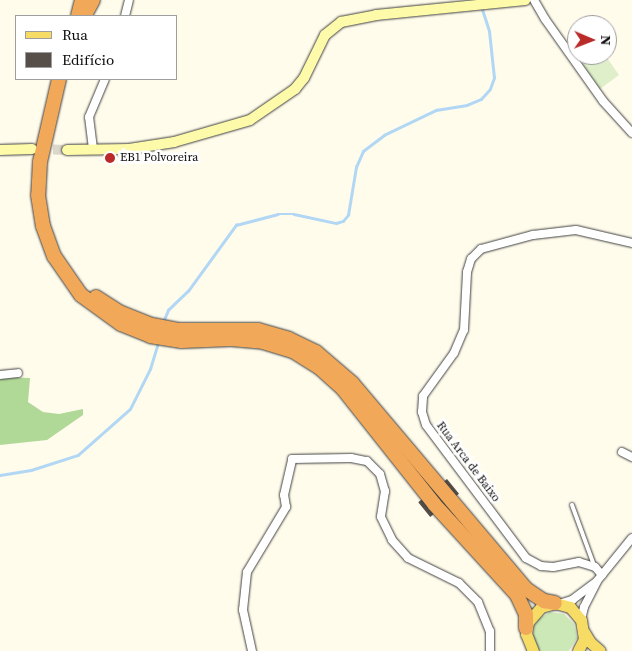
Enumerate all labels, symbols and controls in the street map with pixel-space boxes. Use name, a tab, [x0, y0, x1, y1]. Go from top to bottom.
legend	[15, 15, 178, 80]
north arrow	[567, 15, 617, 65]
text: Rua	[62, 24, 88, 45]
text: N	[596, 35, 616, 46]
text: Edifício	[62, 49, 114, 70]
place label: EB1 Polvoreira	[120, 151, 198, 165]
marker: EB1 Polvoreira	[104, 152, 116, 164]
street label: Rua Arca de Baixo	[433, 419, 503, 505]

